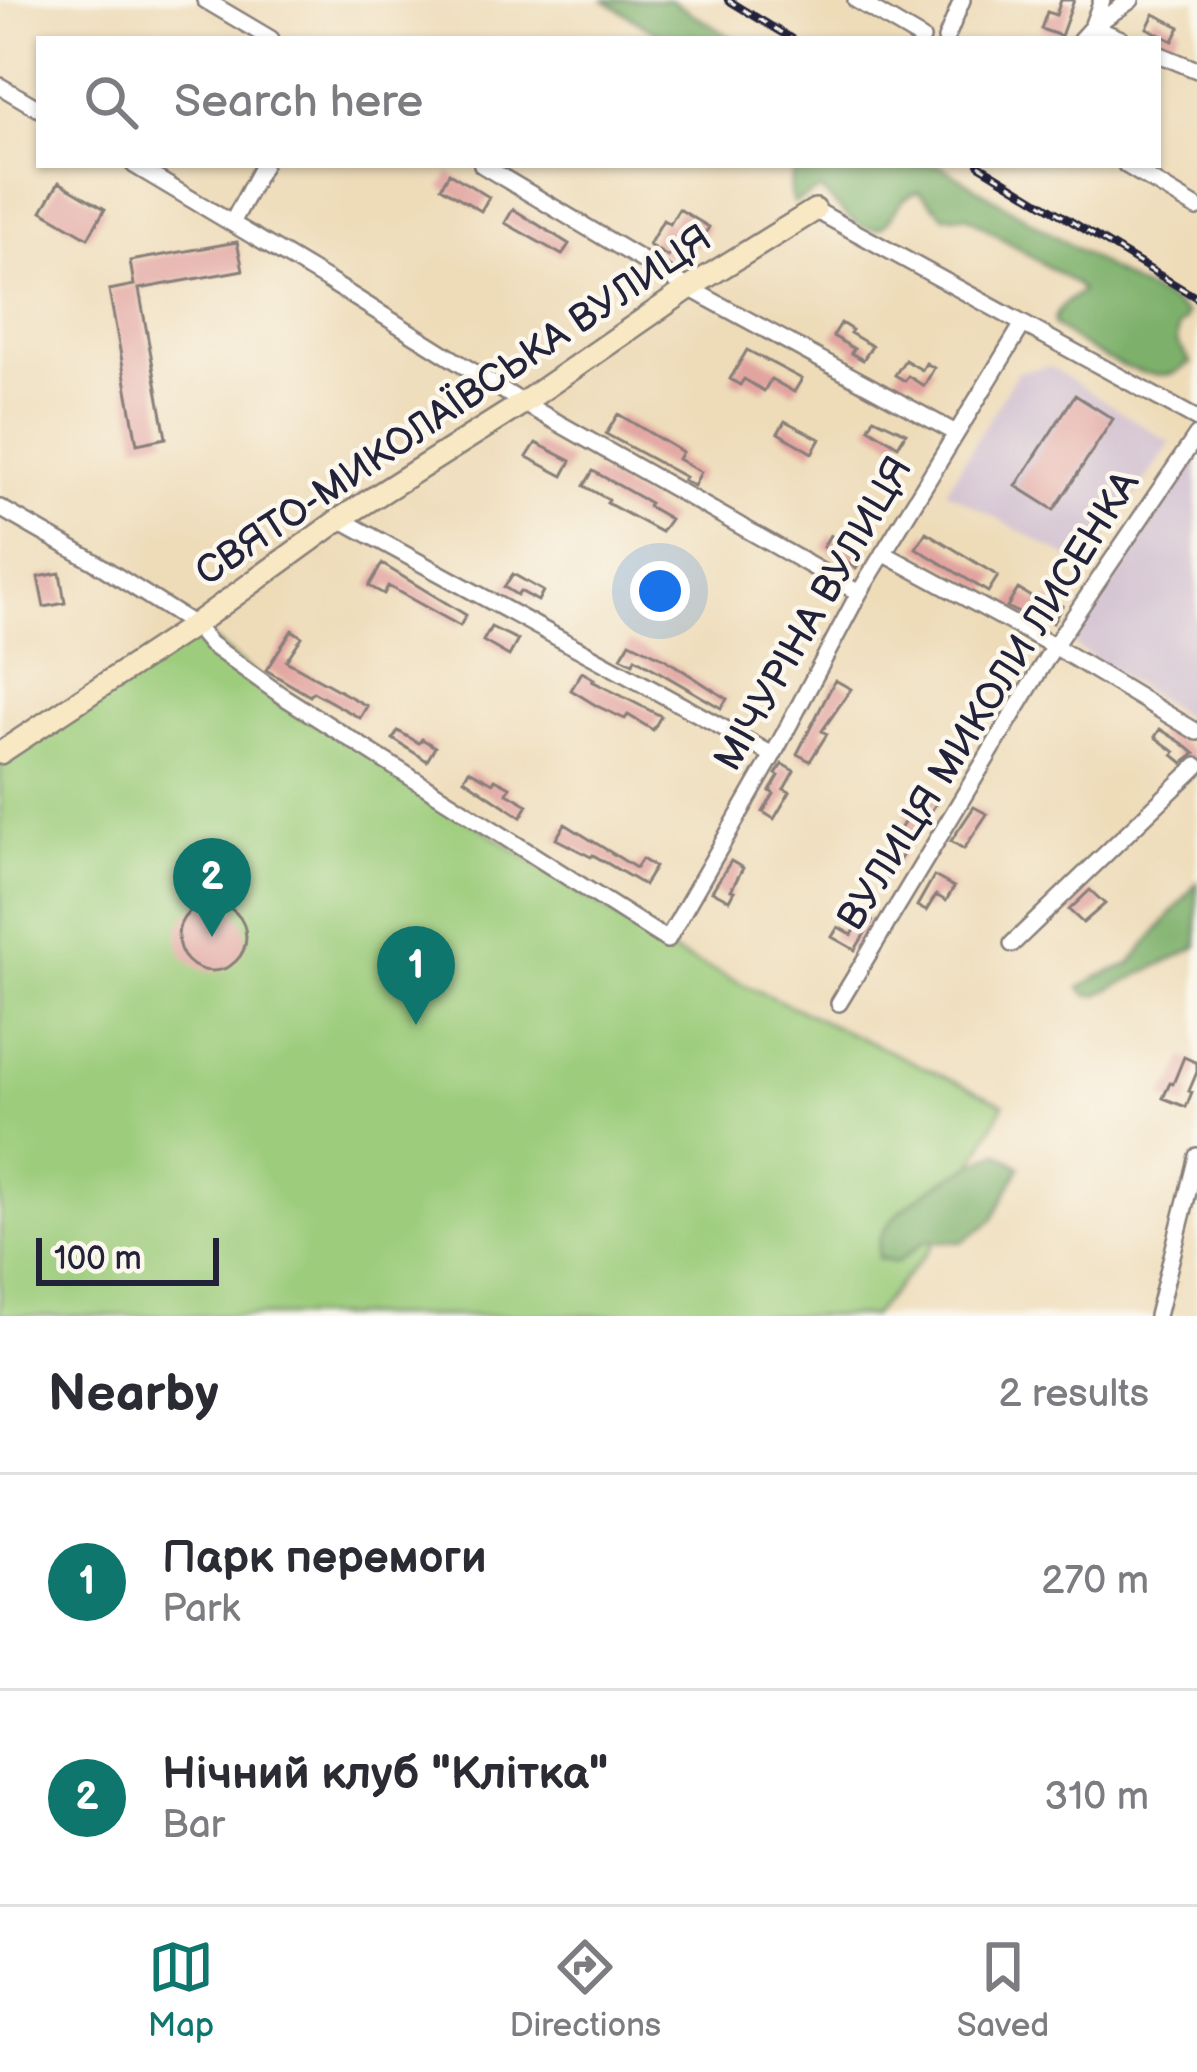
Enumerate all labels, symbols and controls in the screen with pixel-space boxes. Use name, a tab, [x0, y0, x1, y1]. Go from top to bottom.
search box	[36, 36, 1161, 168]
icon: search	[78, 69, 144, 135]
text: Search here	[174, 75, 423, 130]
street label: СВЯТО-МИКОЛАЇВСЬКА ВУЛИЦЯ	[187, 215, 721, 597]
street label: МІЧУРІНА ВУЛИЦЯ	[705, 449, 923, 779]
street label: ВУЛИЦЯ МИКОЛИ ЛИСЕНКА	[828, 463, 1150, 939]
your location	[630, 561, 690, 621]
pin: 2	[173, 838, 251, 937]
pin: 1	[377, 926, 455, 1025]
scale bar	[36, 1232, 219, 1285]
text: 100 m	[54, 1239, 142, 1279]
text: Nearby	[48, 1364, 219, 1425]
text: 2 results	[998, 1371, 1149, 1418]
text: Парк перемоги	[162, 1531, 487, 1586]
text: 1	[79, 1558, 95, 1605]
text: 270 m	[1041, 1558, 1149, 1605]
text: Park	[162, 1586, 240, 1633]
text: Нічний клуб "Клітка"	[162, 1747, 608, 1802]
text: 2	[75, 1774, 99, 1821]
text: 310 m	[1044, 1774, 1149, 1821]
text: Bar	[162, 1802, 225, 1849]
tab: Map	[148, 1934, 214, 2046]
tab: Directions	[509, 1934, 661, 2046]
tab: Saved	[957, 1934, 1049, 2046]

